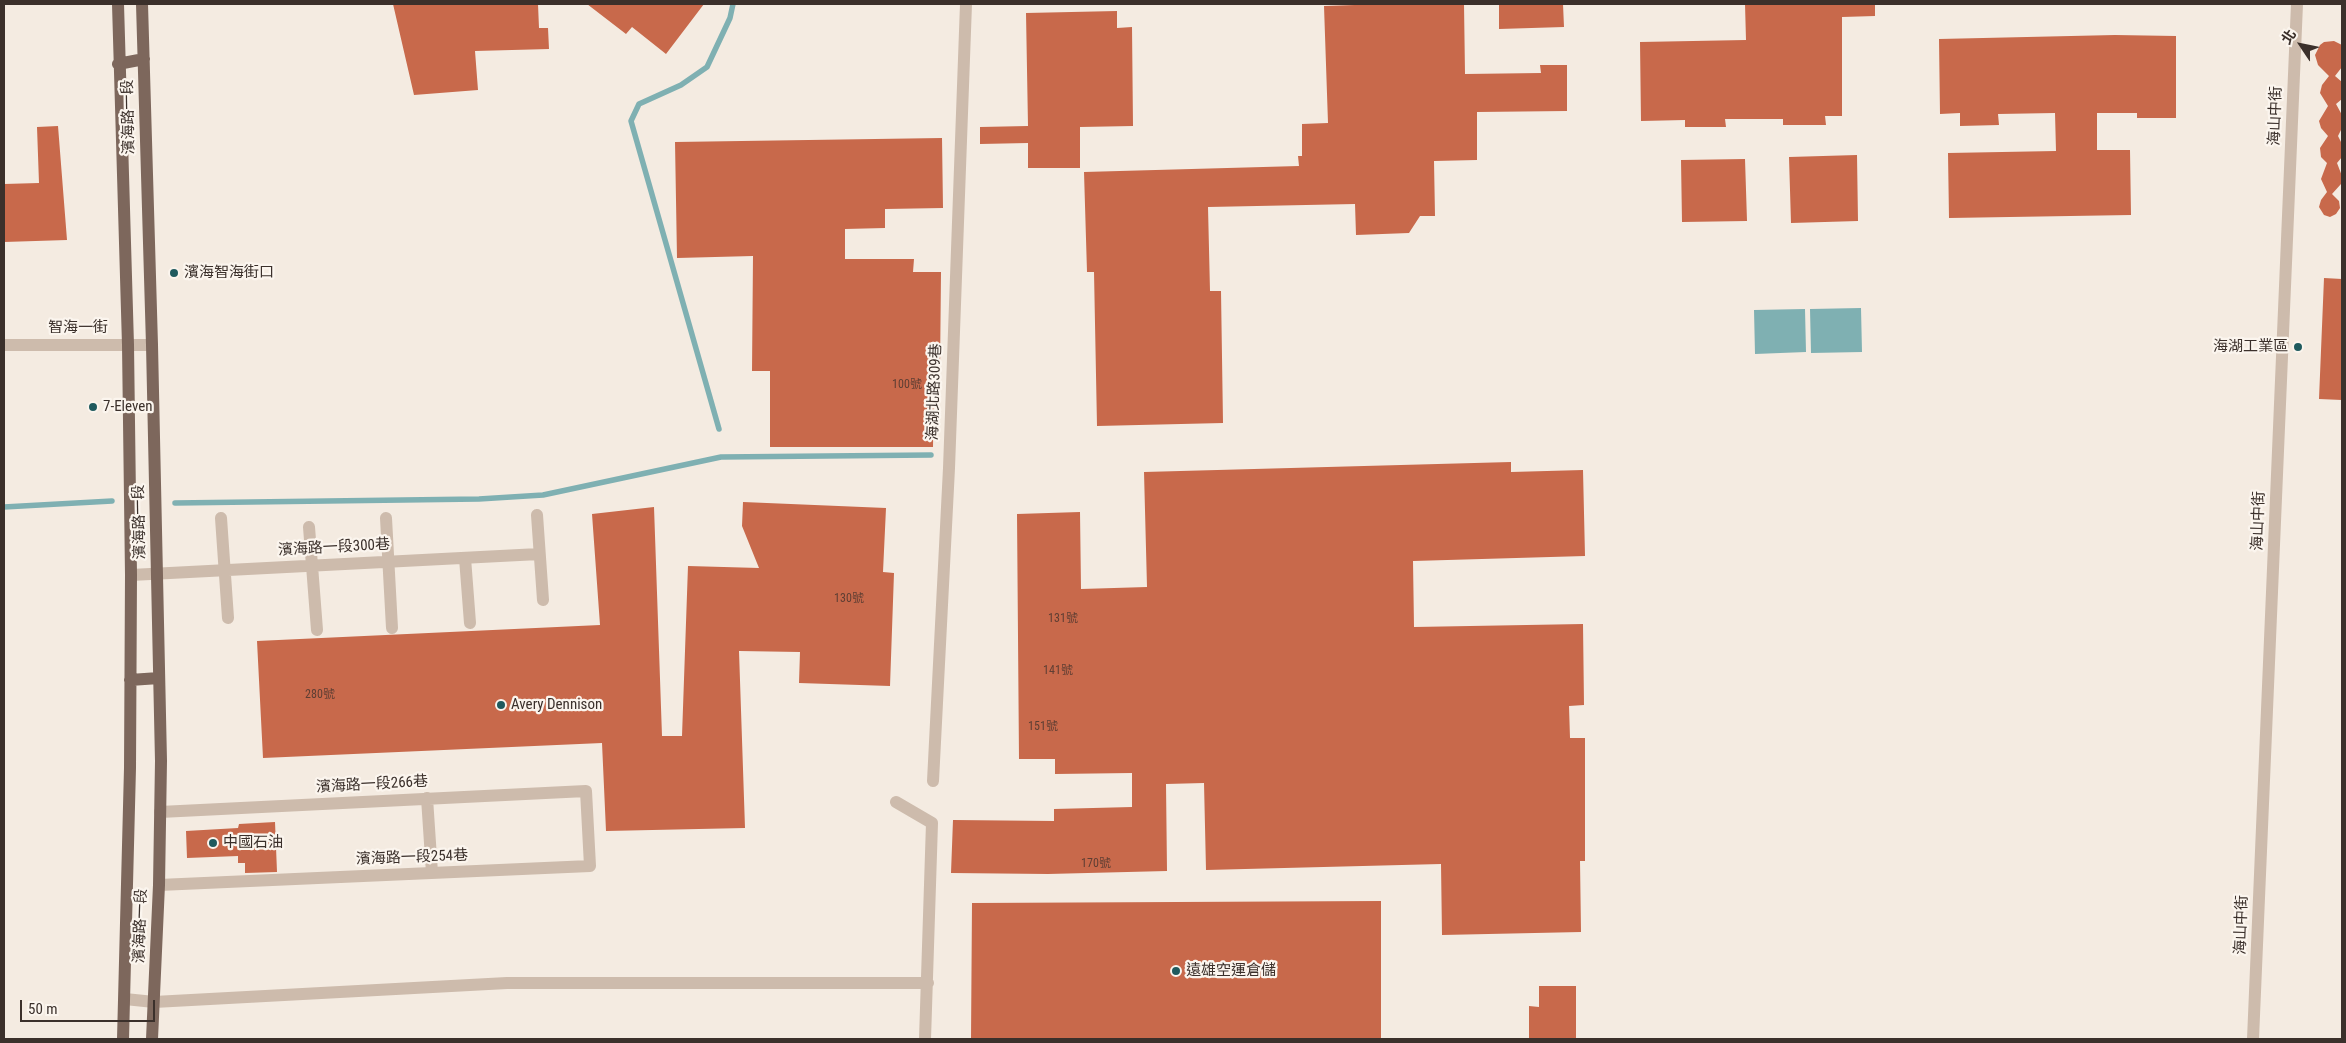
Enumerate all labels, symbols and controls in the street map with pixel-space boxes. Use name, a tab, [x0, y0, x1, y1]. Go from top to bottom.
north arrow	[2276, 20, 2326, 70]
text: 北	[2278, 26, 2299, 47]
street label: 濱海路一段	[119, 79, 139, 155]
street label: 海山中街	[2266, 86, 2286, 146]
place label: 濱海智海街口	[184, 264, 274, 282]
marker: 濱海智海街口	[168, 267, 180, 279]
street label: 智海一街	[48, 319, 108, 337]
place label: 海湖工業區	[2213, 338, 2288, 356]
marker: 海湖工業區	[2292, 341, 2304, 353]
street label: 海湖北路309巷	[924, 343, 946, 441]
house number: 100號	[892, 378, 922, 392]
place label: 7-Eleven	[103, 398, 153, 416]
marker: 7-Eleven	[87, 401, 99, 413]
street label: 濱海路一段	[130, 484, 150, 560]
street label: 海山中街	[2249, 491, 2269, 551]
street label: 濱海路一段300巷	[277, 536, 391, 560]
house number: 130號	[834, 592, 864, 606]
house number: 131號	[1048, 612, 1078, 626]
house number: 141號	[1043, 664, 1073, 678]
house number: 280號	[305, 688, 335, 702]
place label: Avery Dennison	[511, 696, 602, 714]
marker: Avery Dennison	[495, 699, 507, 711]
house number: 151號	[1028, 720, 1058, 734]
street label: 濱海路一段266巷	[315, 773, 429, 797]
place label: 中國石油	[223, 834, 283, 852]
marker: 中國石油	[207, 837, 219, 849]
street label: 濱海路一段254巷	[356, 847, 468, 869]
house number: 170號	[1081, 857, 1111, 871]
street label: 濱海路一段	[131, 888, 151, 964]
street label: 海山中街	[2232, 895, 2252, 955]
place label: 遠雄空運倉儲	[1186, 962, 1276, 980]
marker: 遠雄空運倉儲	[1170, 965, 1182, 977]
scale bar	[22, 990, 158, 1022]
text: 50 m	[28, 1000, 58, 1018]

